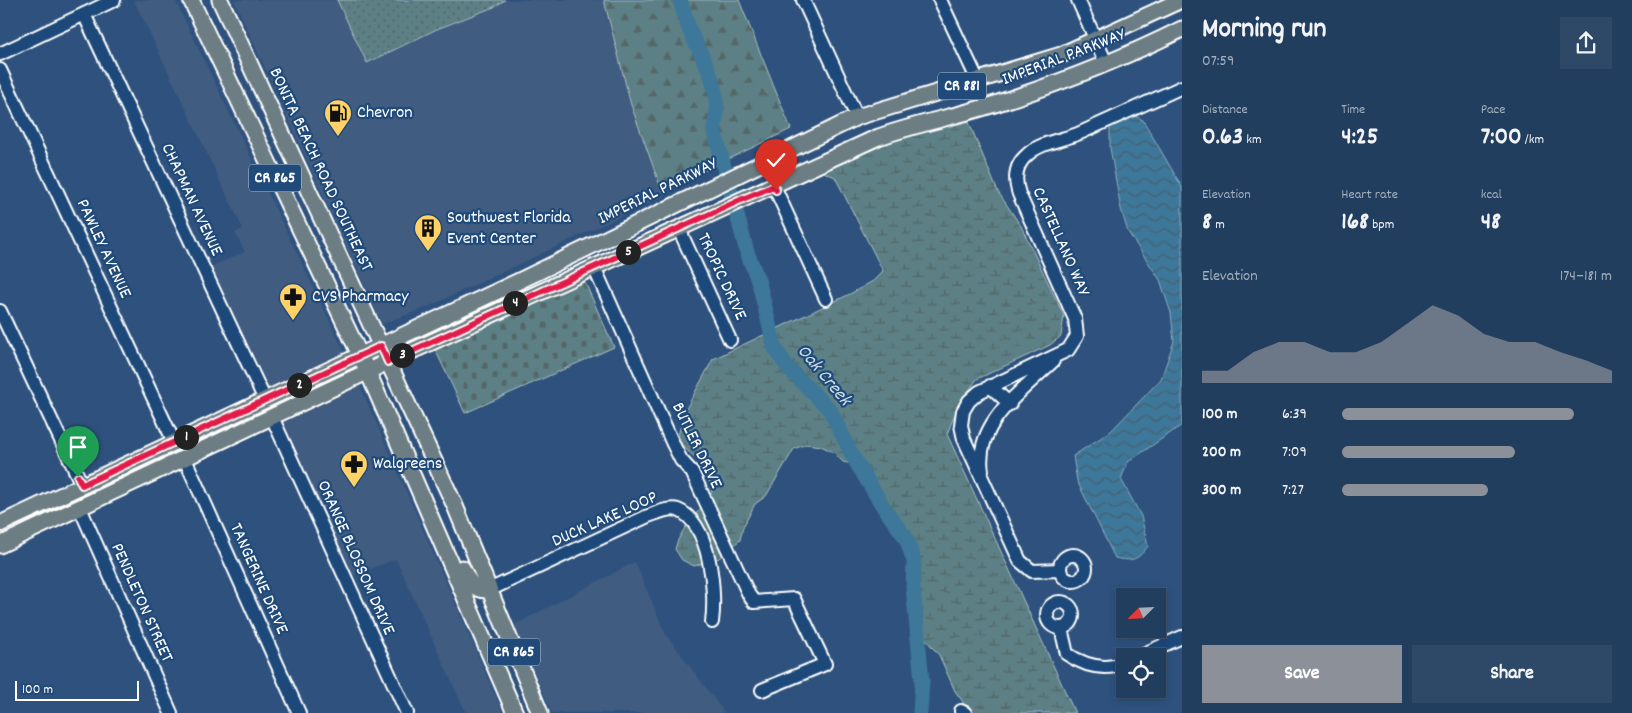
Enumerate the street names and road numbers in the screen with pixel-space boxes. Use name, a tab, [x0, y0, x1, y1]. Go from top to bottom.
street label: IMPERIAL PARKWAY	[999, 23, 1130, 93]
street label: BONITA BEACH ROAD SOUTHEAST	[262, 64, 378, 276]
road number: CR 881	[938, 72, 986, 100]
street label: CHAPMAN AVENUE	[154, 139, 228, 261]
street label: IMPERIAL PARKWAY	[594, 152, 723, 232]
road number: CR 865	[249, 164, 301, 192]
street label: CASTELLANO WAY	[1025, 184, 1096, 302]
street label: PAWLEY AVENUE	[69, 195, 137, 303]
street label: TROPIC DRIVE	[690, 229, 752, 325]
street label: BUTLER DRIVE	[664, 399, 728, 493]
street label: ORANGE BLOSSOM DRIVE	[310, 477, 400, 639]
street label: DUCK LAKE LOOP	[548, 486, 662, 554]
street label: TANGERINE DRIVE	[222, 519, 294, 639]
street label: PENDLETON STREET	[104, 539, 178, 667]
road number: CR 865	[488, 638, 540, 666]

